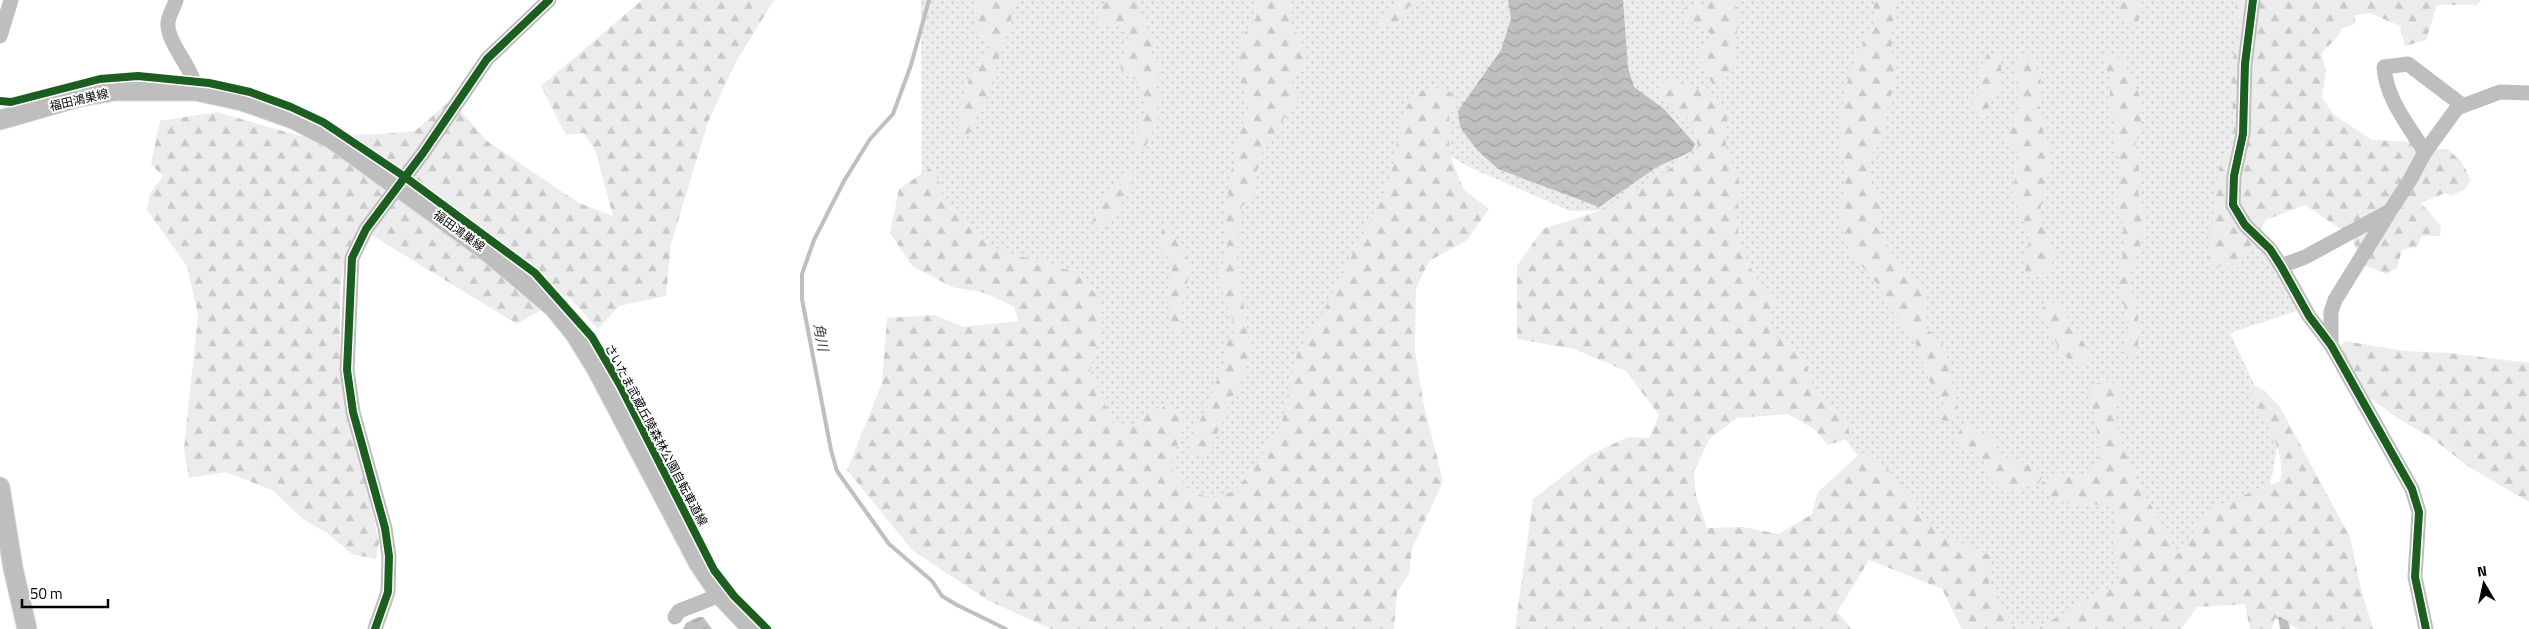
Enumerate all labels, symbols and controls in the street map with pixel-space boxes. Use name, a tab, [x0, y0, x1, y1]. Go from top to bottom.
street label: 福田鴻巣線	[48, 84, 110, 116]
street label: 福田鴻巣線	[429, 205, 489, 256]
water label: 角川	[809, 321, 835, 355]
street label: さいたま武蔵丘陵森林公園自転車道線	[600, 340, 713, 529]
north arrow	[2459, 559, 2509, 609]
text: N	[2475, 560, 2488, 582]
scale bar	[22, 576, 109, 608]
text: 50 m	[30, 582, 63, 605]

